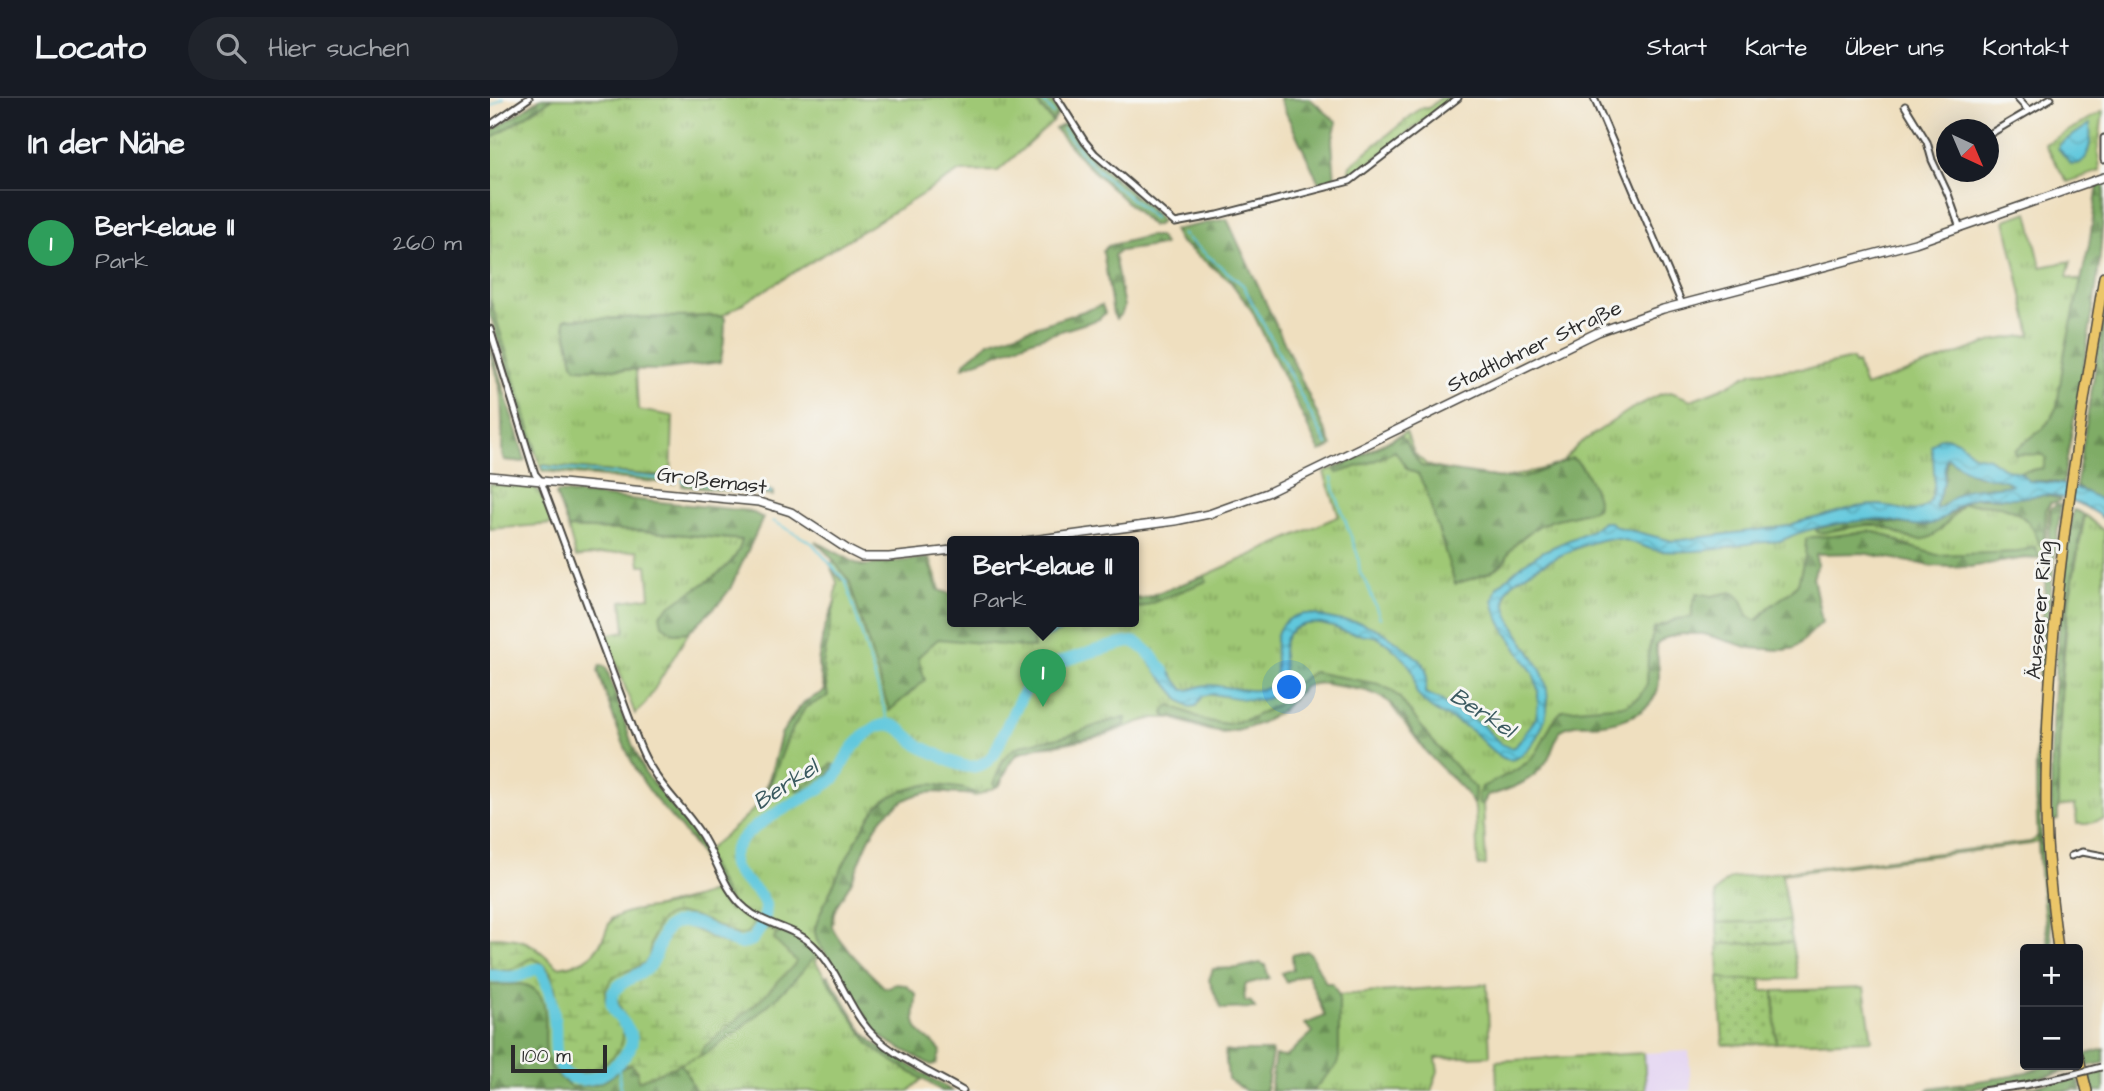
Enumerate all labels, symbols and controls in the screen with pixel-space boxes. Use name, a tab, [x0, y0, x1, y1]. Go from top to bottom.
search box	[188, 17, 678, 80]
text: Locato	[35, 25, 146, 71]
icon: search	[212, 29, 250, 67]
text: Hier suchen	[268, 30, 409, 66]
text: Start	[1647, 31, 1707, 65]
text: Karte	[1745, 31, 1808, 65]
text: Über uns	[1846, 31, 1945, 65]
text: Kontakt	[1983, 31, 2069, 65]
north arrow	[1936, 119, 1999, 182]
text: In der Nähe	[28, 123, 185, 165]
text: Berkelaue II	[95, 209, 235, 245]
text: 1	[50, 227, 52, 259]
text: 260 m	[393, 227, 462, 259]
text: Park	[95, 245, 148, 277]
street label: Stadtlohner Straße	[1442, 293, 1626, 400]
street label: Großemast	[655, 459, 769, 502]
popup	[947, 536, 1139, 627]
street label: Äusserer Ring	[2019, 539, 2062, 681]
text: Berkelaue II	[973, 548, 1113, 584]
text: Park	[973, 584, 1026, 616]
pin: 1	[1020, 649, 1066, 707]
your location	[1272, 670, 1306, 704]
water label: Berkel	[1444, 680, 1524, 748]
water label: Berkel	[747, 750, 827, 818]
map controls	[2020, 944, 2083, 1070]
button: +	[2020, 944, 2083, 1007]
button: −	[2020, 1007, 2083, 1070]
scale bar	[511, 1042, 607, 1074]
text: 100 m	[522, 1043, 571, 1070]

